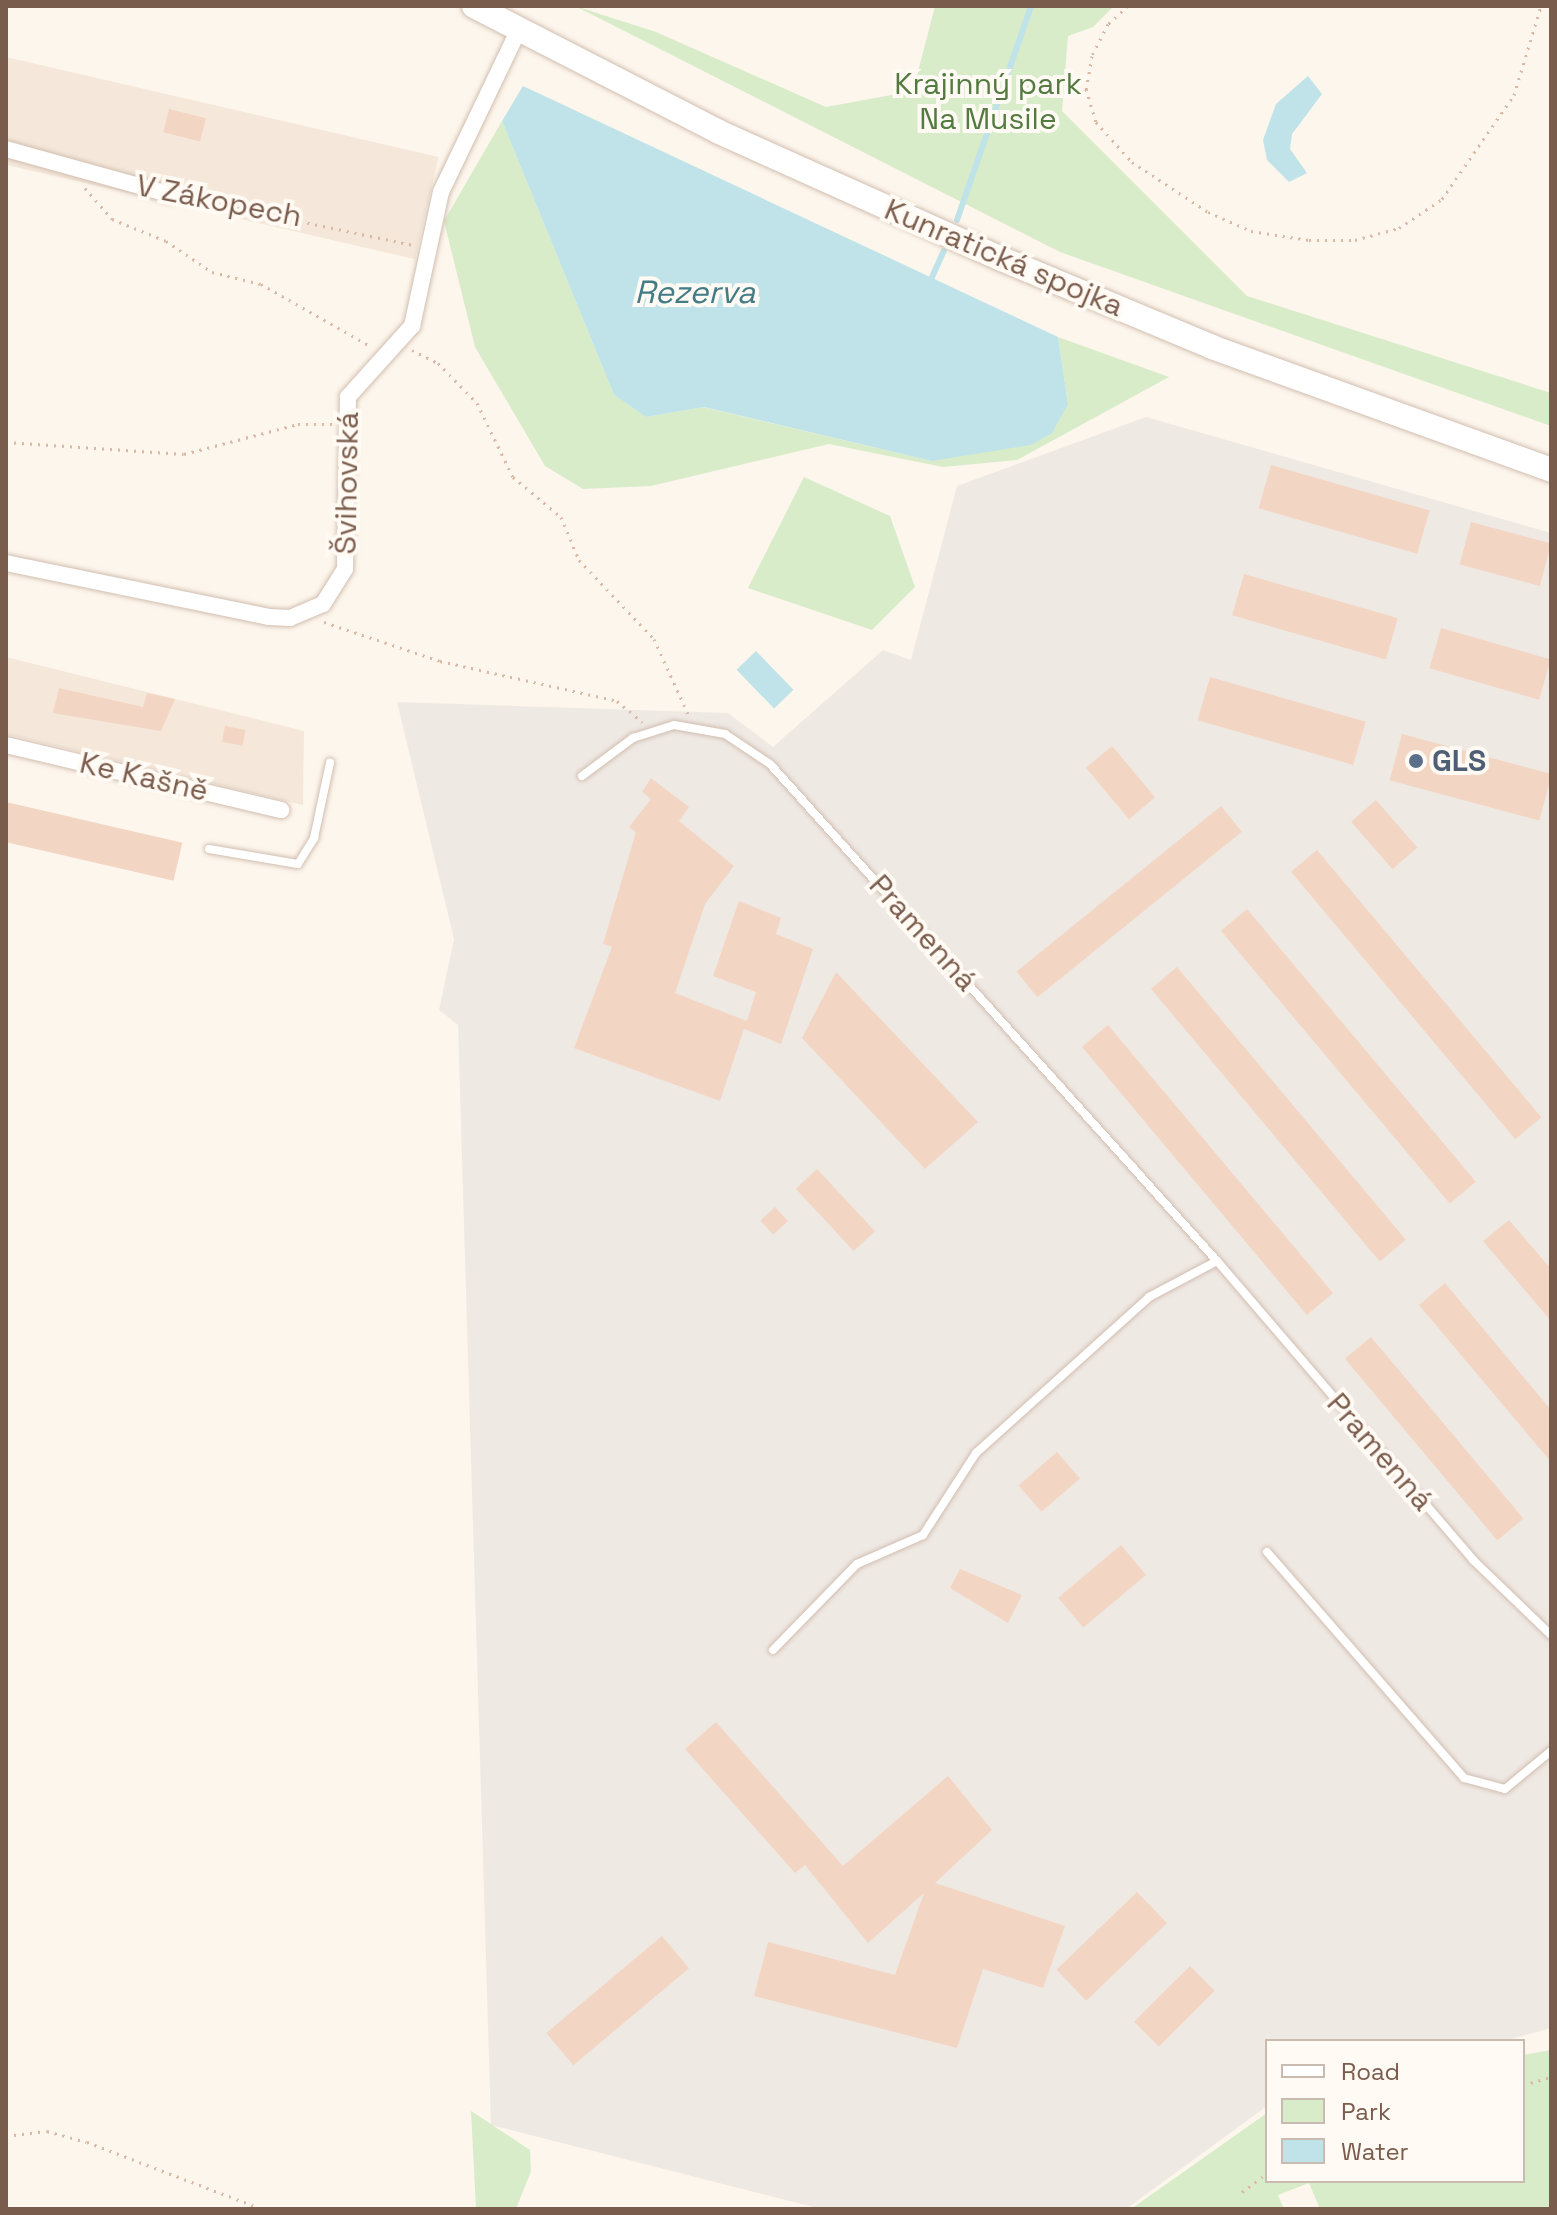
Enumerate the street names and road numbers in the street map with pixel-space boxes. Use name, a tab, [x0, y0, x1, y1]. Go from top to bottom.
street label: V Zákopech	[133, 167, 305, 235]
street label: Kunratická spojka	[879, 191, 1129, 325]
street label: Švihovská	[328, 411, 366, 555]
street label: Ke Kašně	[76, 745, 212, 809]
street label: Pramenná	[862, 868, 984, 998]
street label: Pramenná	[1319, 1386, 1441, 1518]

